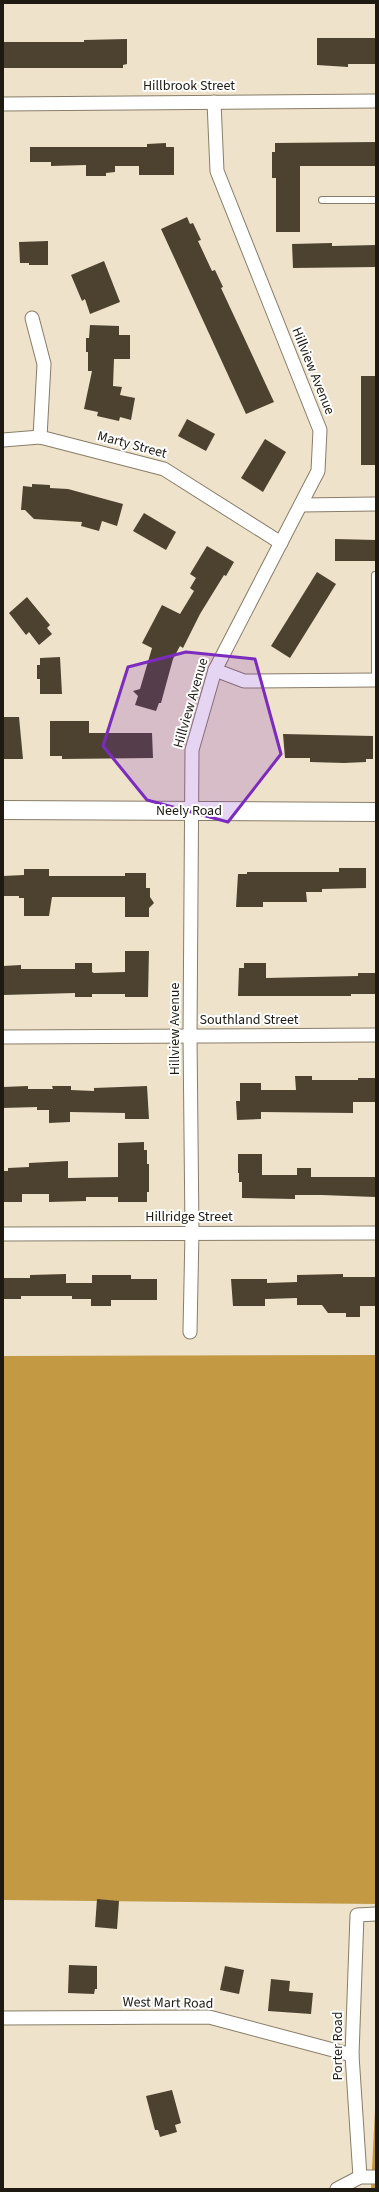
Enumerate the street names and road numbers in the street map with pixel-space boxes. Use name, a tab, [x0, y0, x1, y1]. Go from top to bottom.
street label: Hillbrook Street	[143, 76, 235, 96]
street label: Hillview Avenue	[286, 324, 340, 418]
street label: Marty Street	[95, 426, 169, 464]
street label: Hillview Avenue	[169, 656, 213, 750]
street label: Neely Road	[156, 801, 222, 821]
street label: Hillview Avenue	[165, 983, 185, 1075]
street label: Southland Street	[200, 1010, 299, 1030]
street label: Hillridge Street	[145, 1207, 233, 1227]
street label: West Mart Road	[122, 1992, 214, 2014]
street label: Porter Road	[328, 2011, 348, 2081]

